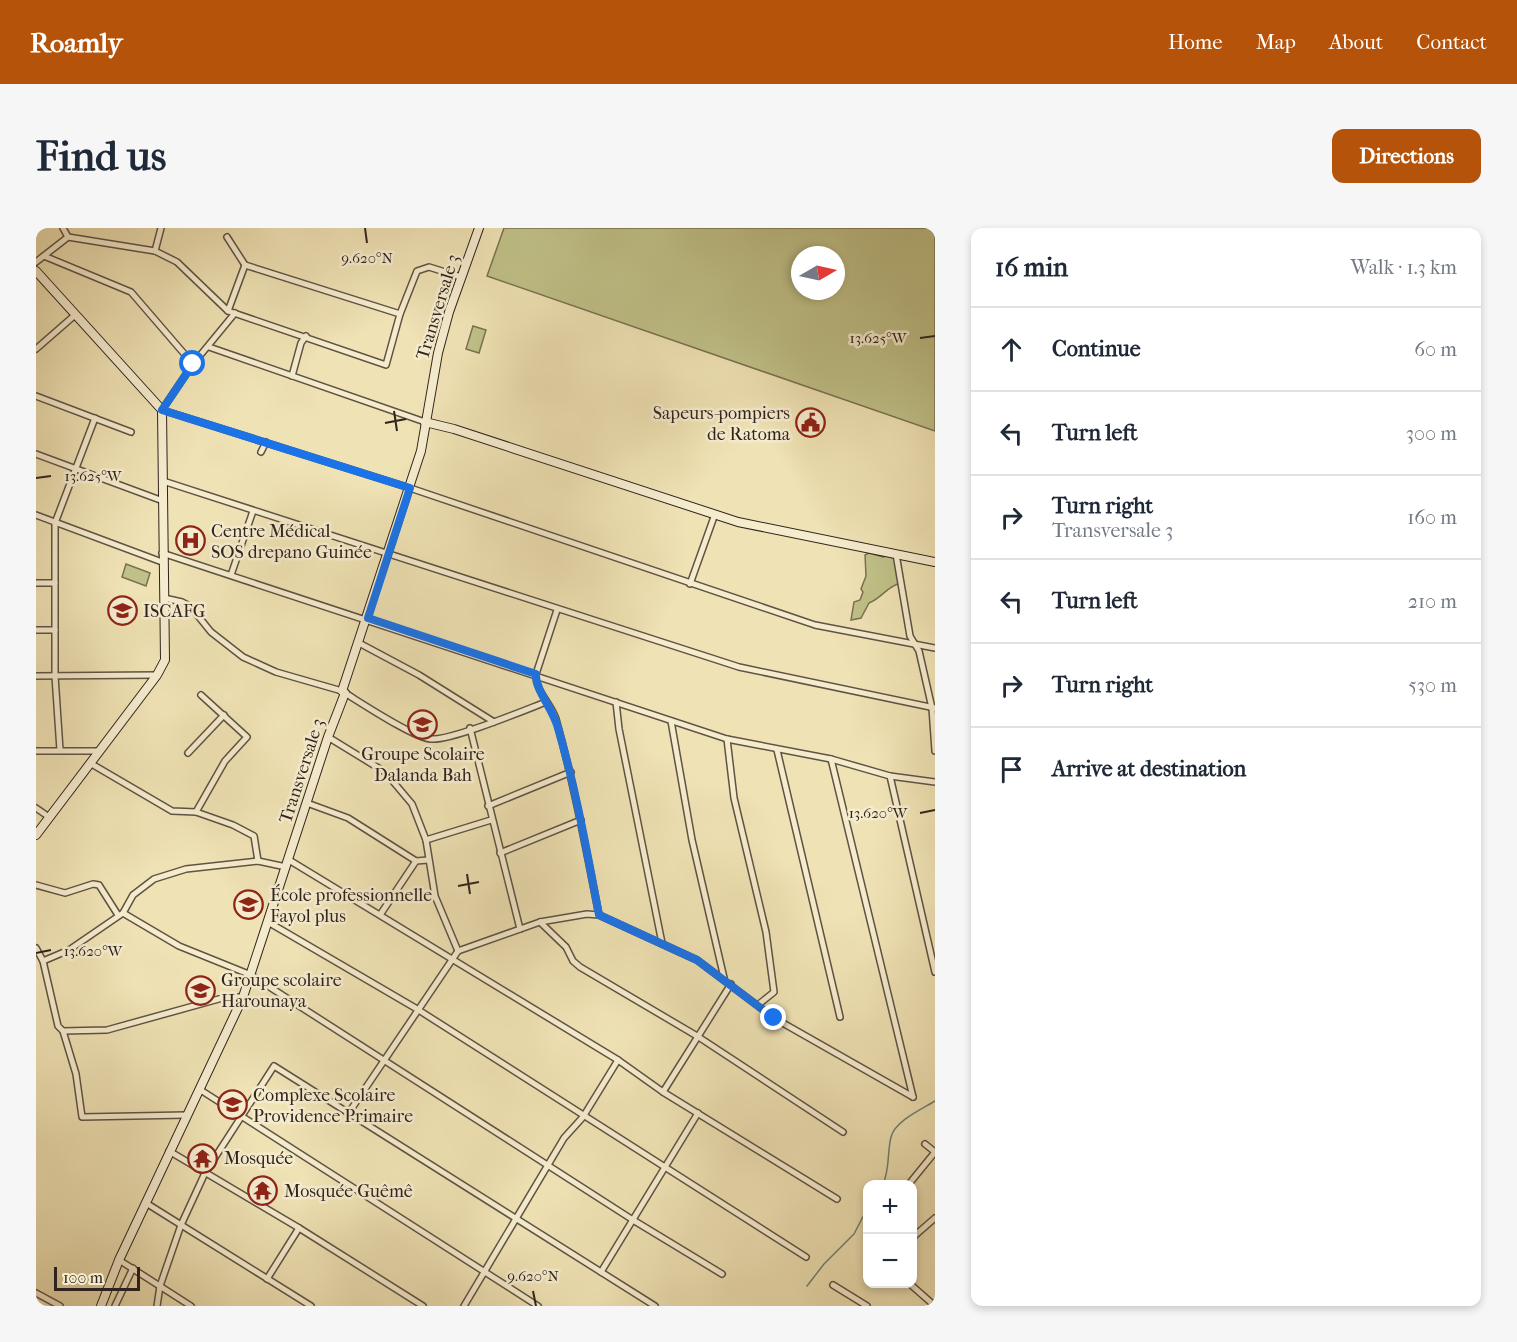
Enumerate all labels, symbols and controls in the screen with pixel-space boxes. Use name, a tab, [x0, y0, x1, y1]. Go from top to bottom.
text: Roamly	[30, 26, 122, 59]
text: Home	[1168, 30, 1223, 54]
text: Map	[1256, 30, 1296, 54]
text: About	[1329, 30, 1383, 54]
text: Contact	[1416, 30, 1487, 54]
button: Directions	[1332, 129, 1481, 183]
text: Find us	[36, 132, 166, 181]
north arrow	[791, 246, 845, 300]
text: 9.620°N	[341, 249, 393, 267]
street label: Transversale 3	[412, 252, 464, 362]
text: 16 min	[995, 252, 1068, 283]
text: Walk · 1.3 km	[1351, 256, 1457, 279]
text: 13.625°W	[850, 329, 908, 347]
icon: ahead	[995, 333, 1028, 366]
text: Continue	[1052, 336, 1141, 362]
text: 60 m	[1414, 338, 1457, 361]
route start	[179, 350, 205, 376]
place label: Sapeurs-pompiers de Ratoma	[653, 403, 791, 445]
public building icon: Sapeurs-pompiers de Ratoma	[795, 407, 827, 439]
icon: left	[995, 417, 1028, 450]
text: Turn left	[1052, 420, 1138, 446]
text: 300 m	[1406, 422, 1457, 445]
text: 13.625°W	[65, 467, 123, 485]
text: Turn right	[1052, 493, 1153, 519]
icon: right	[995, 501, 1028, 534]
text: 160 m	[1407, 506, 1457, 529]
text: Transversale 3	[1052, 519, 1173, 542]
place label: Centre Médical SOS drepano Guinée	[211, 521, 372, 563]
hospital icon: Centre Médical SOS drepano Guinée	[174, 525, 206, 557]
icon: left	[995, 585, 1028, 618]
text: Turn left	[1052, 588, 1138, 614]
text: 210 m	[1408, 590, 1457, 613]
school or university icon: ISCAFG	[106, 595, 138, 627]
place label: ISCAFG	[143, 601, 206, 622]
icon: right	[995, 669, 1028, 702]
text: Turn right	[1052, 672, 1153, 698]
text: 530 m	[1408, 674, 1457, 697]
school or university icon: Groupe Scolaire Dalanda Bah	[407, 709, 439, 741]
street label: Transversale 3	[275, 716, 329, 826]
place label: Groupe Scolaire Dalanda Bah	[361, 744, 485, 786]
icon: arrive	[995, 753, 1028, 786]
text: Arrive at destination	[1052, 756, 1246, 782]
text: 13.620°W	[849, 804, 909, 822]
place label: École professionnelle Fayol plus	[270, 884, 432, 927]
school or university icon: École professionnelle Fayol plus	[233, 889, 265, 921]
text: 13.620°W	[64, 942, 124, 960]
place label: Groupe scolaire Harounaya	[221, 970, 342, 1012]
school or university icon: Groupe scolaire Harounaya	[184, 974, 216, 1006]
route end	[760, 1004, 786, 1030]
place label: Complexe Scolaire Providence Primaire	[253, 1085, 413, 1127]
school or university icon: Complexe Scolaire Providence Primaire	[216, 1089, 248, 1121]
temple icon: Mosquée	[187, 1142, 219, 1174]
place label: Mosquée	[224, 1148, 293, 1169]
temple icon: Mosquée Guêmê	[247, 1175, 279, 1207]
map controls	[863, 1180, 917, 1288]
button: +	[863, 1180, 917, 1234]
place label: Mosquée Guêmê	[284, 1181, 413, 1202]
button: −	[863, 1234, 917, 1288]
scale bar	[54, 1264, 140, 1292]
text: 9.620°N	[507, 1267, 559, 1285]
text: 100 m	[63, 1268, 103, 1287]

